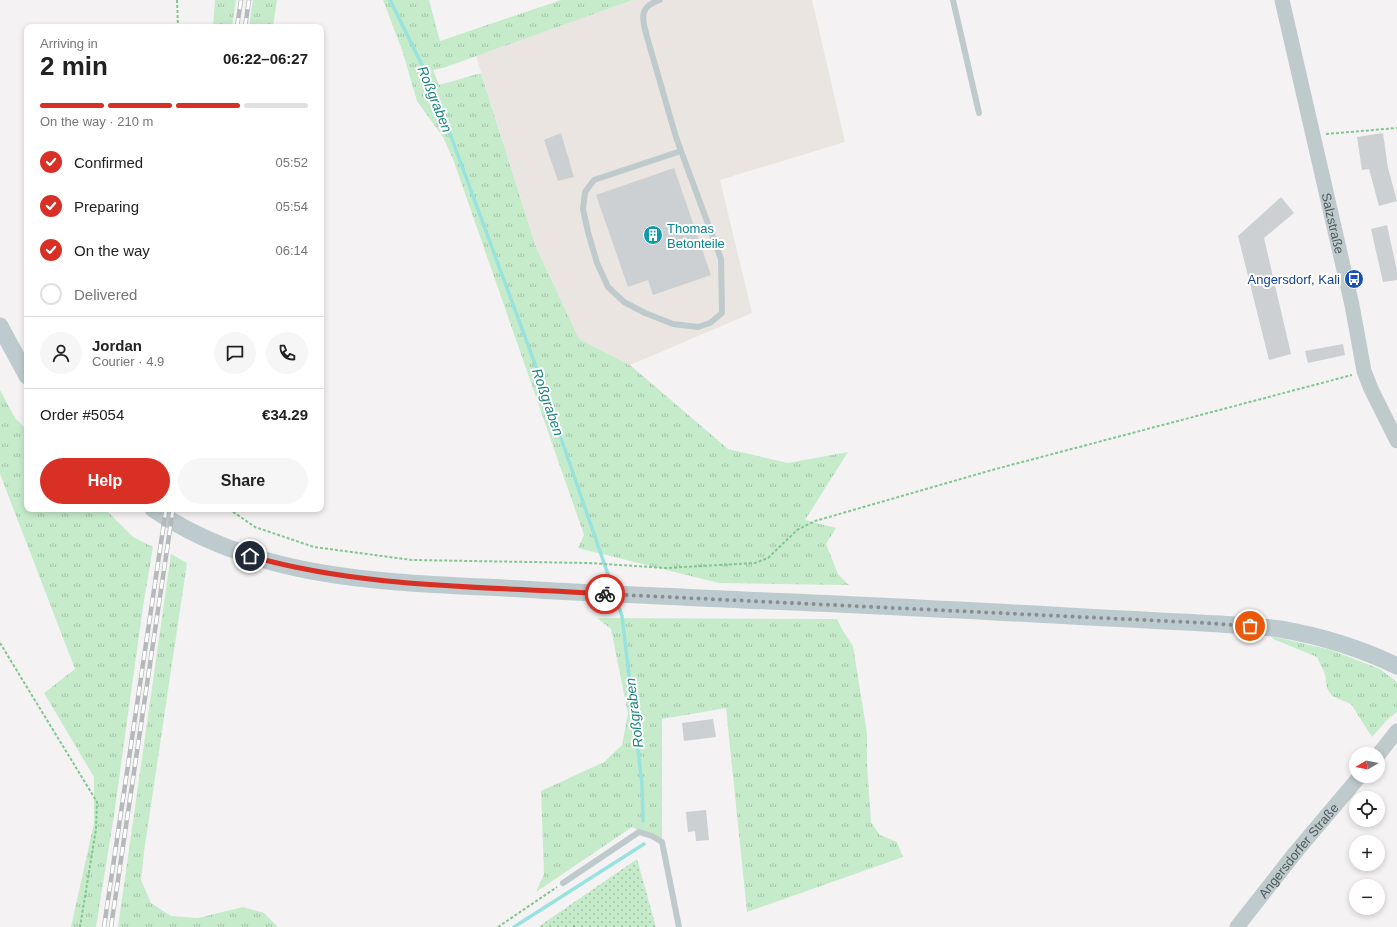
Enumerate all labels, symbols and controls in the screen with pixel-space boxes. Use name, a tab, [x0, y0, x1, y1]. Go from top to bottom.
text: Arriving in	[40, 36, 98, 51]
text: 06:22–06:27	[223, 50, 308, 67]
text: 2 min	[40, 51, 108, 81]
water label: Roßgraben	[414, 64, 456, 135]
text: On the way · 210 m	[40, 114, 153, 129]
icon: check	[40, 151, 62, 173]
text: Confirmed	[74, 154, 143, 171]
text: 05:52	[275, 155, 308, 170]
street label: Salzstraße	[1318, 191, 1347, 255]
icon: check	[40, 195, 62, 217]
text: Preparing	[74, 198, 139, 215]
text: 05:54	[275, 199, 308, 214]
place label: Thomas Betonteile	[667, 221, 725, 251]
building icon: Thomas Betonteile	[642, 224, 664, 246]
icon: check	[40, 239, 62, 261]
text: On the way	[74, 242, 150, 259]
text: 06:14	[275, 243, 308, 258]
bus stop icon: Angersdorf, Kali	[1343, 268, 1365, 290]
place label: Angersdorf, Kali	[1248, 272, 1340, 287]
text: Delivered	[74, 286, 137, 303]
button: person	[40, 332, 82, 374]
button: chat	[214, 332, 256, 374]
button: phone	[266, 332, 308, 374]
text: Jordan	[92, 337, 142, 354]
text: Courier · 4.9	[92, 354, 164, 369]
water label: Roßgraben	[529, 366, 567, 438]
text: Order #5054	[40, 406, 124, 423]
text: €34.29	[262, 406, 308, 423]
button: Help	[40, 458, 170, 504]
button: Share	[178, 458, 308, 504]
pin	[233, 539, 267, 573]
icon: home	[239, 545, 261, 567]
courier	[585, 574, 625, 614]
icon: bike	[594, 583, 616, 605]
pin	[1233, 609, 1267, 643]
icon: bag	[1239, 615, 1261, 637]
water label: Roßgraben	[622, 677, 646, 749]
north arrow	[1349, 747, 1385, 783]
map controls	[1349, 747, 1385, 915]
button: locate	[1349, 791, 1385, 827]
street label: Angersdorfer Straße	[1256, 800, 1342, 901]
button: +	[1349, 835, 1385, 871]
button: −	[1349, 879, 1385, 915]

